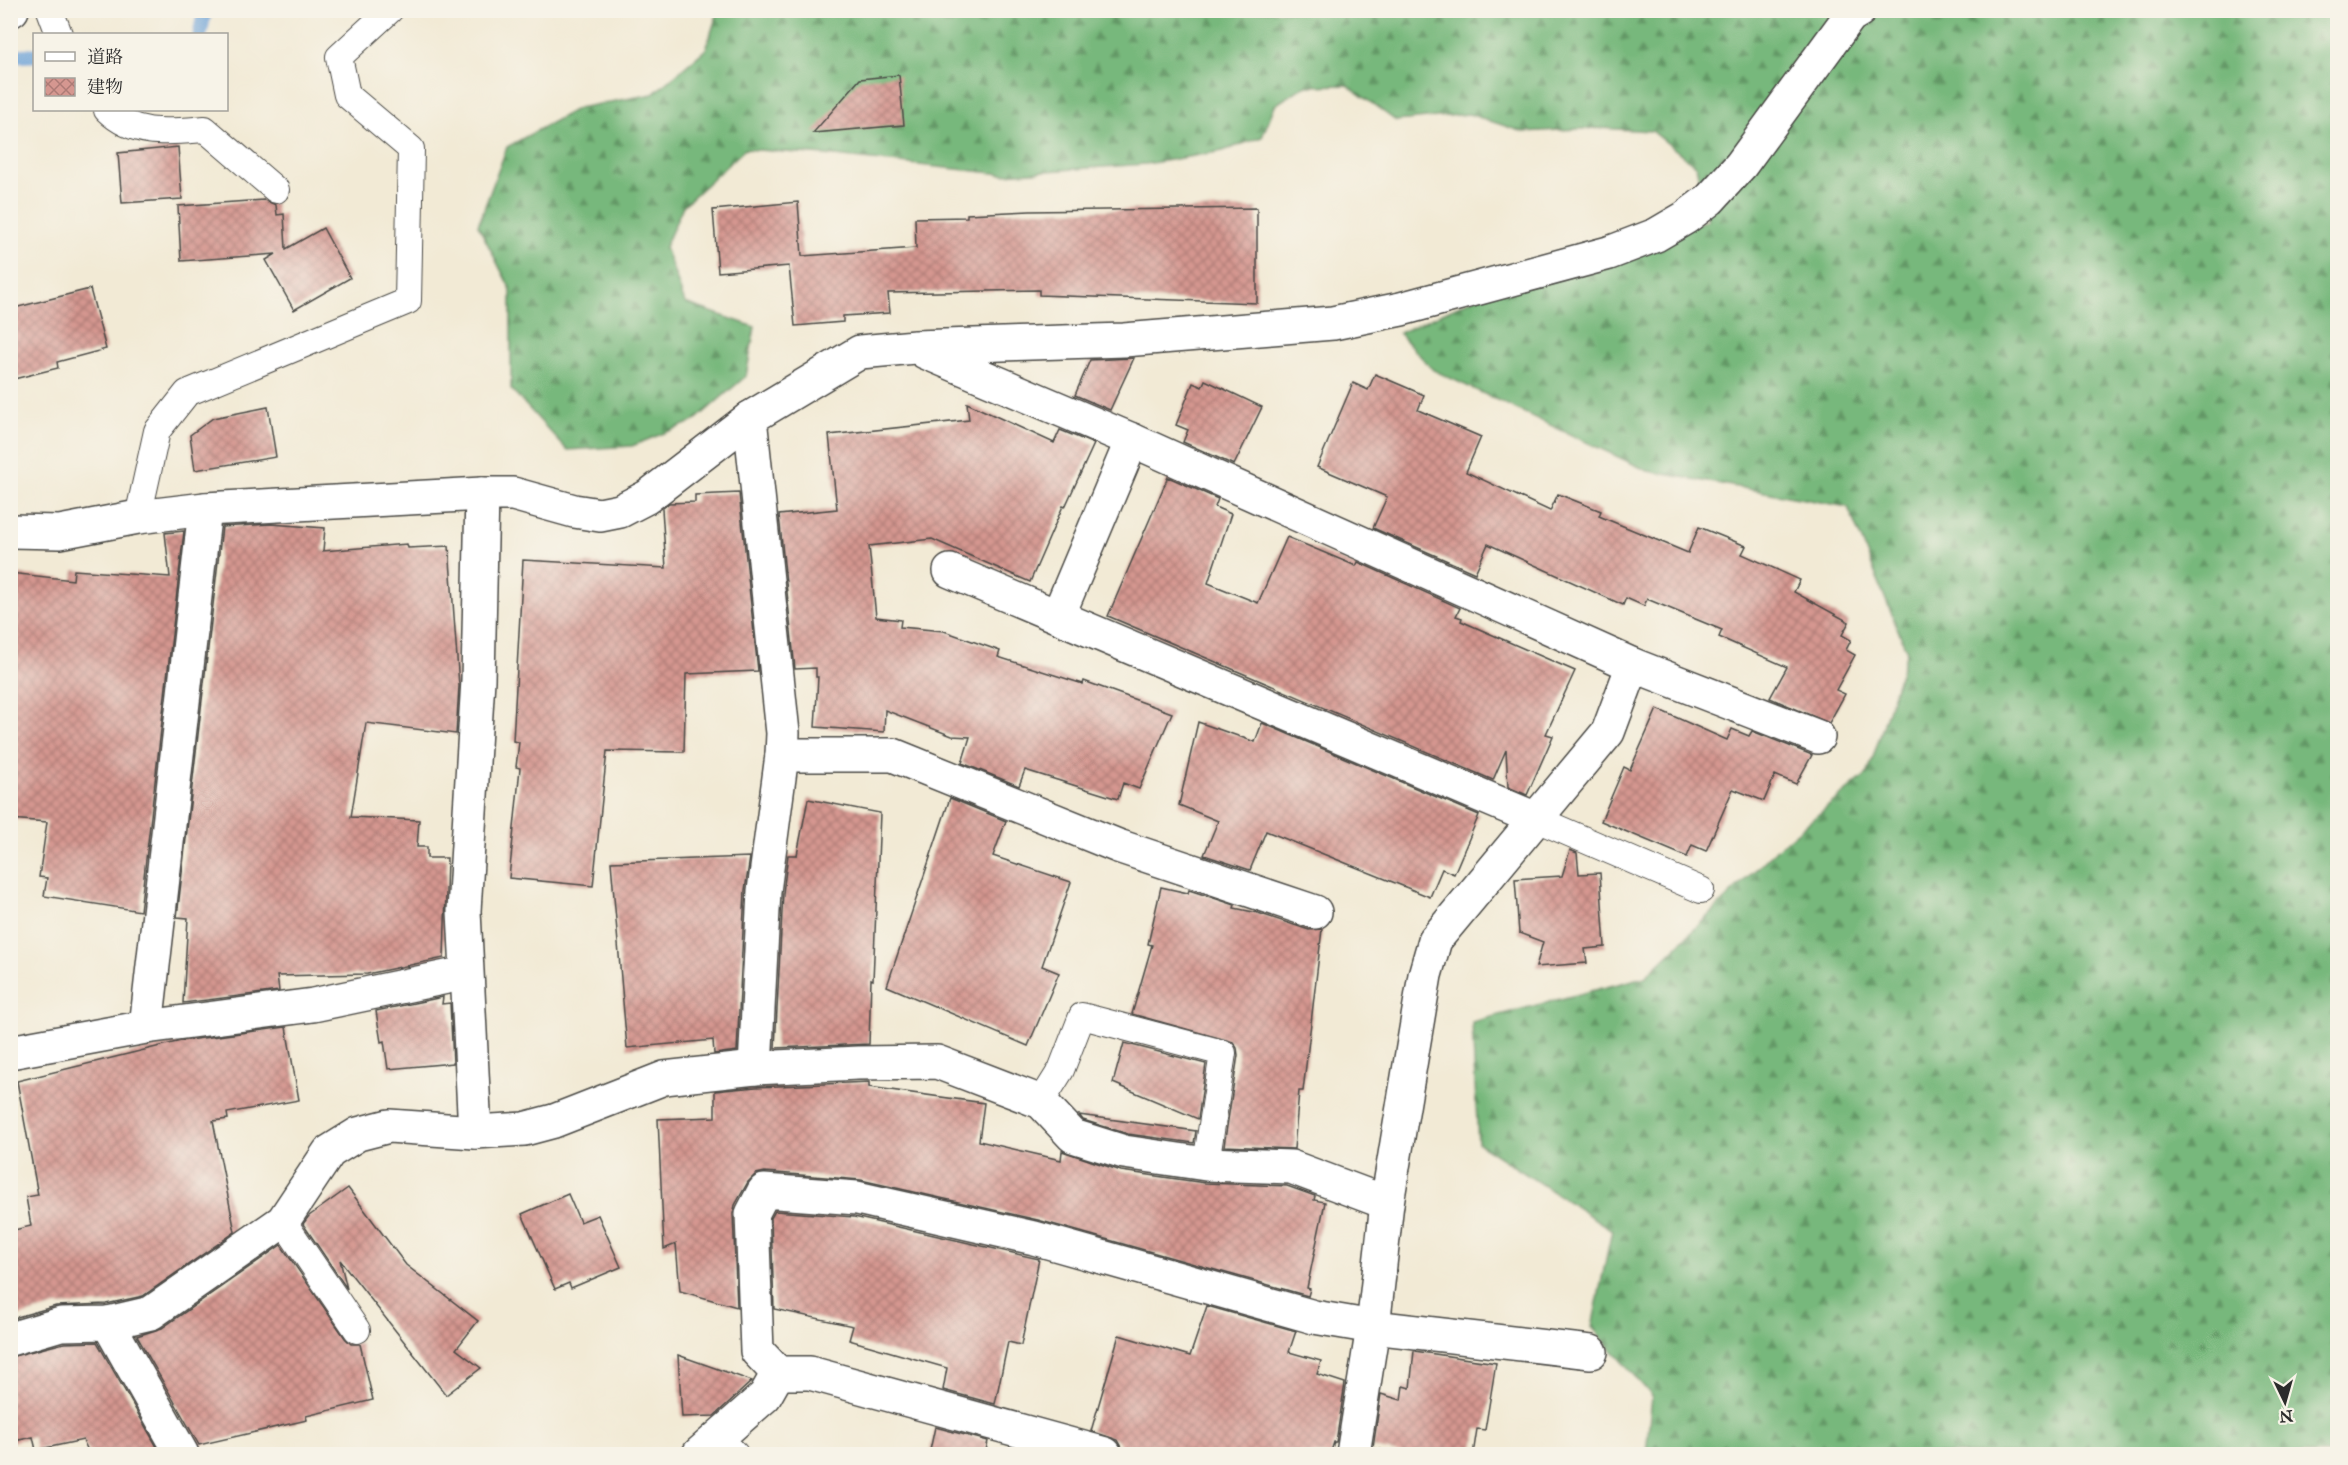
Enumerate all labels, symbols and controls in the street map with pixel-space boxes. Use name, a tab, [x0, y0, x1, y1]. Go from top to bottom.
legend	[33, 33, 228, 111]
text: 道路	[87, 46, 123, 68]
text: 建物	[87, 76, 123, 98]
north arrow	[2255, 1372, 2315, 1432]
text: N	[2278, 1406, 2294, 1427]

